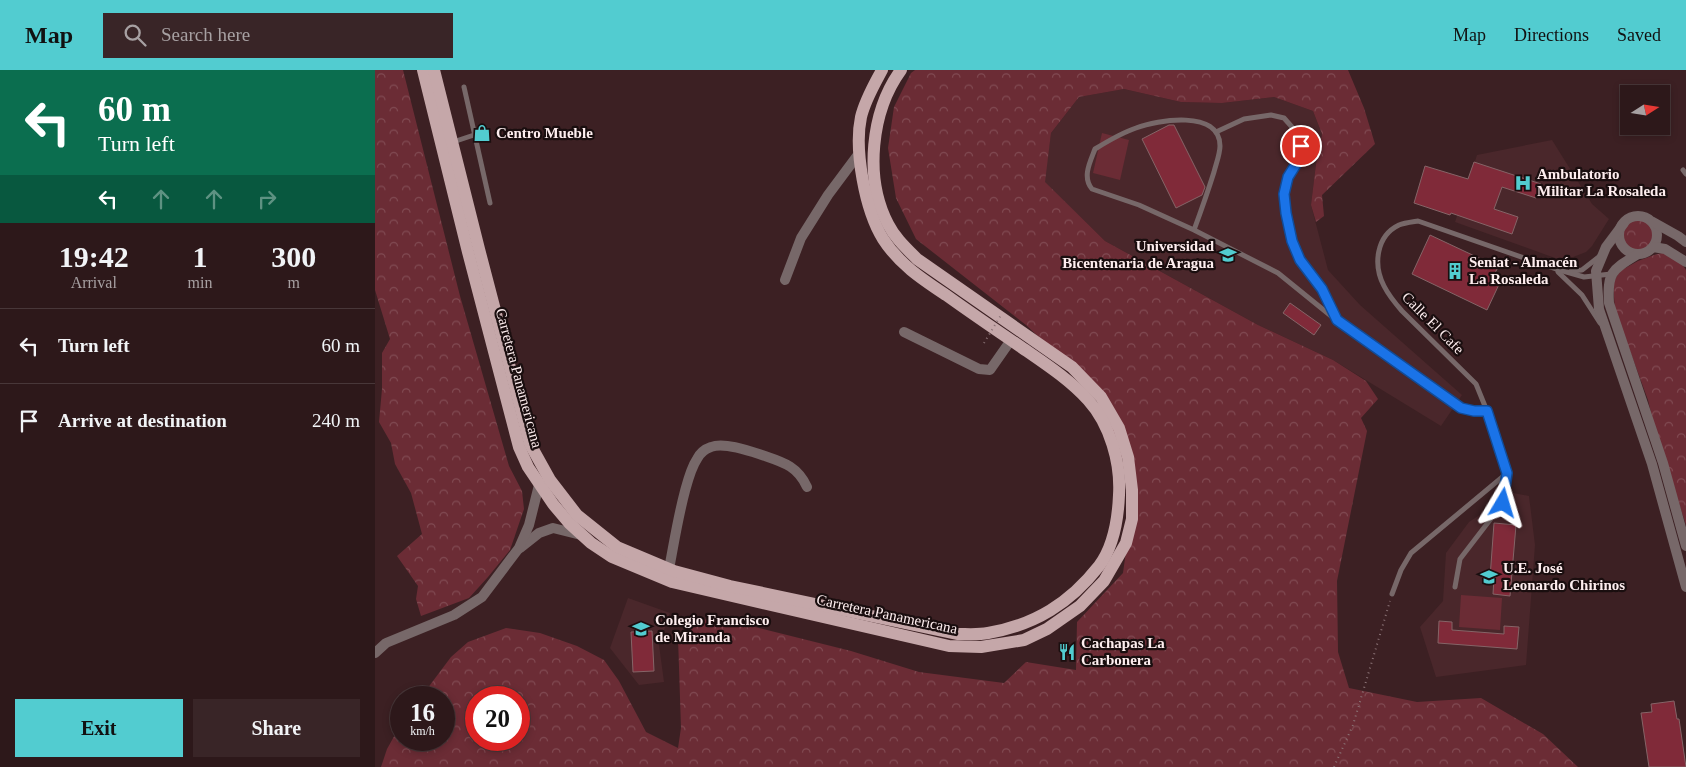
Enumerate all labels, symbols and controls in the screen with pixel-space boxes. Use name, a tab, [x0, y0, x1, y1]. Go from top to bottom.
search box	[103, 13, 453, 58]
icon: search	[121, 21, 149, 49]
text: Map	[25, 22, 73, 48]
text: Search here	[161, 24, 250, 45]
text: Map	[1453, 25, 1486, 45]
text: Directions	[1514, 25, 1589, 45]
text: Saved	[1617, 25, 1661, 45]
north arrow	[1620, 85, 1670, 135]
map controls	[1620, 85, 1670, 135]
icon: left	[15, 90, 80, 155]
text: 60 m	[98, 90, 171, 129]
shop icon: Centro Mueble	[472, 123, 492, 143]
place label: Centro Mueble	[496, 125, 593, 141]
pin	[1280, 125, 1322, 167]
text: Turn left	[98, 131, 175, 156]
icon: arrive	[1287, 132, 1315, 160]
place label: Ambulatorio Militar La Rosaleda	[1537, 166, 1666, 199]
hospital icon: Ambulatorio Militar La Rosaleda	[1513, 173, 1533, 193]
icon: left	[94, 185, 122, 213]
icon: ahead	[147, 185, 175, 213]
icon: ahead	[200, 185, 228, 213]
icon: right	[253, 185, 281, 213]
place label: Universidad Bicentenaria de Aragua	[1062, 238, 1215, 271]
text: 19:42	[59, 240, 129, 273]
text: 1	[192, 240, 207, 273]
text: 300	[271, 240, 316, 273]
school or university icon: Universidad Bicentenaria de Aragua	[1218, 245, 1238, 265]
place label: Seniat - Almacén La Rosaleda	[1469, 254, 1578, 287]
building icon: Seniat - Almacén La Rosaleda	[1445, 261, 1465, 281]
text: Arrival	[71, 274, 117, 291]
text: min	[188, 274, 212, 291]
text: m	[287, 274, 300, 291]
street label: Calle El Cafe	[1399, 289, 1467, 357]
street label: Carretera Panamericana	[493, 307, 545, 450]
icon: left	[15, 332, 43, 360]
text: Turn left	[58, 335, 130, 356]
text: 60 m	[321, 335, 360, 356]
icon: arrive	[15, 407, 43, 435]
text: Arrive at destination	[58, 410, 227, 431]
text: 240 m	[312, 410, 360, 431]
position arrow	[1476, 476, 1528, 528]
place label: U.E. José Leonardo Chirinos	[1503, 560, 1625, 593]
school or university icon: U.E. José Leonardo Chirinos	[1479, 567, 1499, 587]
street label: Carretera Panamericana	[815, 591, 959, 637]
place label: Colegio Francisco de Miranda	[655, 612, 770, 645]
school or university icon: Colegio Francisco de Miranda	[631, 619, 651, 639]
place label: Cachapas La Carbonera	[1081, 635, 1165, 668]
restaurant icon: Cachapas La Carbonera	[1057, 642, 1077, 662]
speed limit sign: 20	[465, 686, 530, 751]
button: Exit	[15, 699, 183, 757]
button: Share	[193, 699, 360, 757]
text: 16	[410, 699, 435, 726]
text: km/h	[410, 724, 435, 738]

